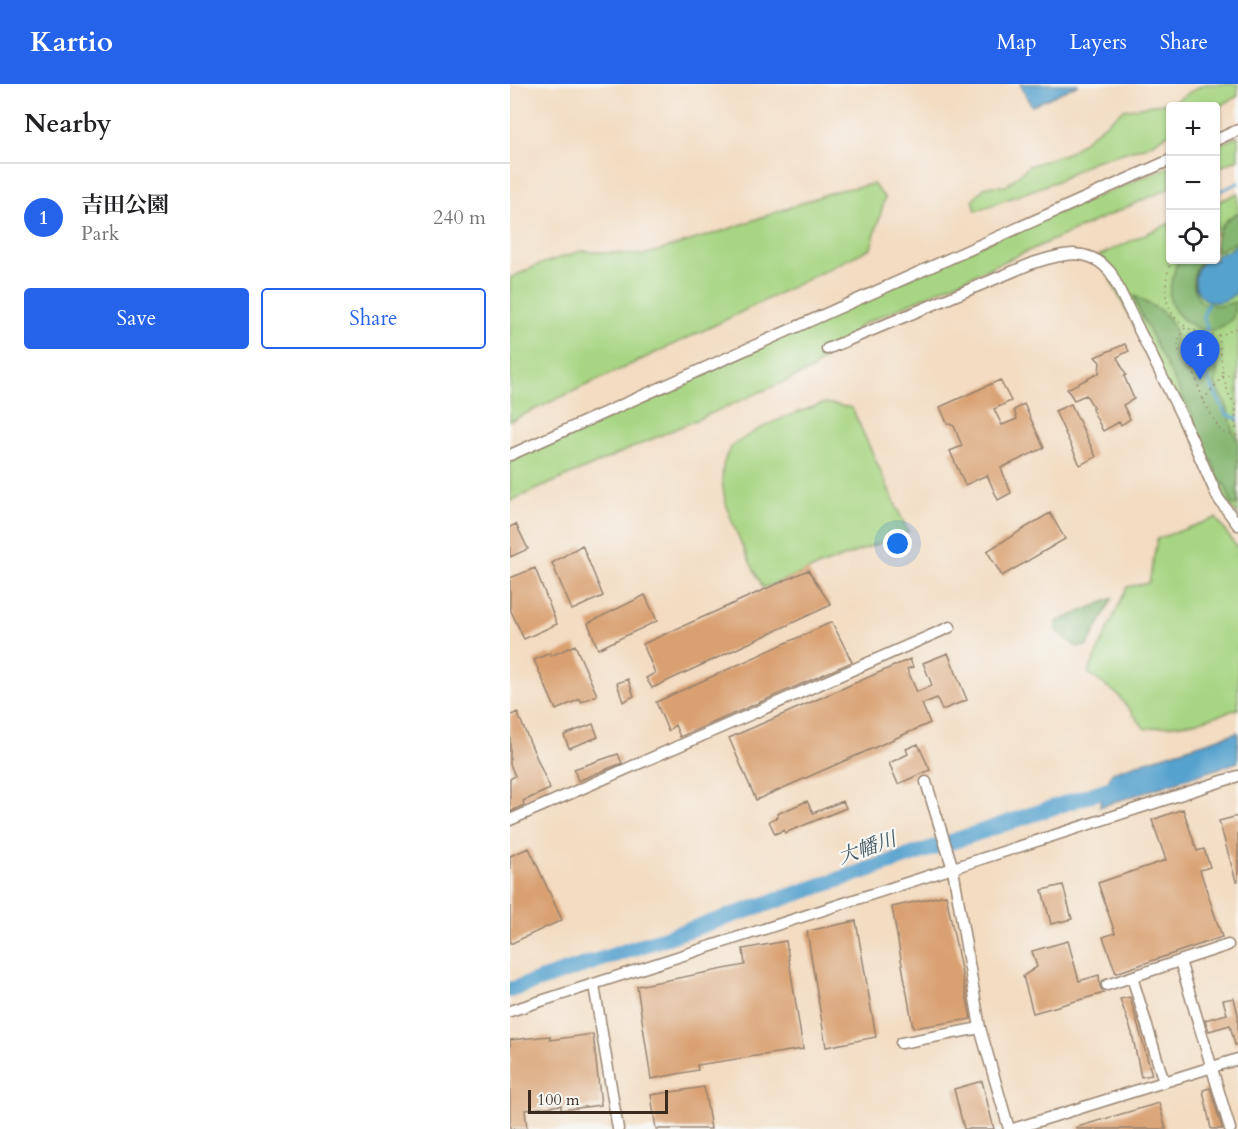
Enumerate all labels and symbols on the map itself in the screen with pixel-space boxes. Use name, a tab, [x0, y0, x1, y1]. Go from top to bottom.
pin: 1	[1180, 330, 1220, 380]
your location	[883, 529, 912, 558]
water label: 大幡川	[834, 825, 902, 871]
scale bar	[528, 1087, 668, 1114]

